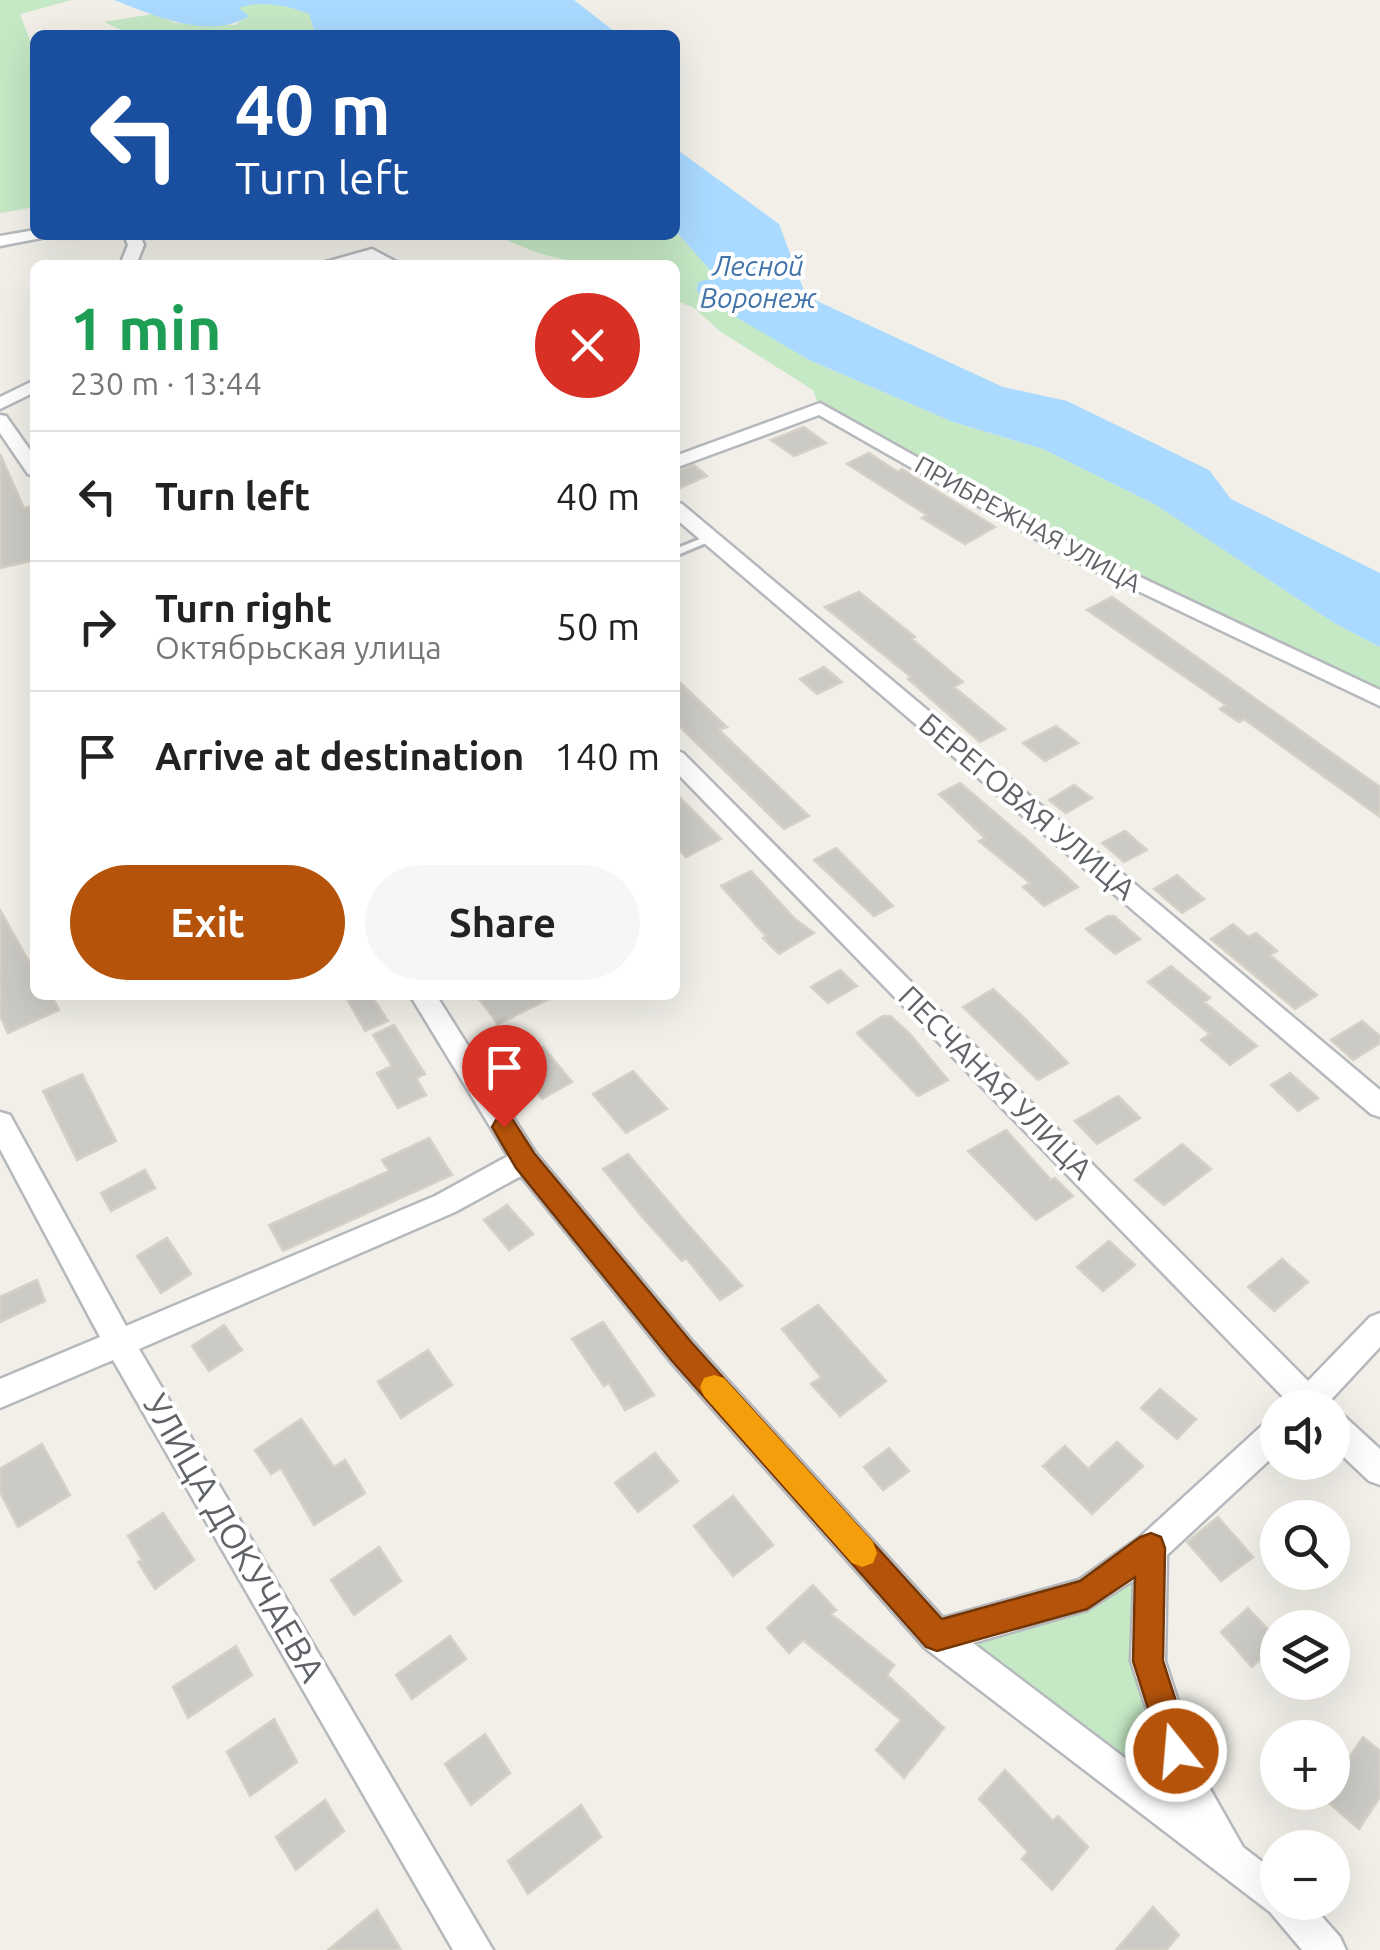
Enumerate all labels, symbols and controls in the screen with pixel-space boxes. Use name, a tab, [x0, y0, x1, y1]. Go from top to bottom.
icon: left	[70, 70, 200, 200]
text: 40 m	[235, 70, 391, 148]
text: Turn left	[235, 152, 409, 203]
water label: Лесной Воронеж	[700, 250, 817, 313]
button: close	[535, 293, 640, 398]
text: 1 min	[70, 294, 222, 361]
text: 230 m · 13:44	[70, 365, 262, 401]
street label: ПРИБРЕЖНАЯ УЛИЦА	[910, 450, 1146, 598]
icon: left	[70, 469, 125, 524]
text: Turn left	[155, 475, 310, 517]
text: 40 m	[556, 475, 640, 517]
text: Turn right	[155, 587, 332, 629]
icon: right	[70, 599, 125, 654]
text: 50 m	[556, 605, 640, 647]
text: Октябрьская улица	[155, 629, 442, 665]
street label: БЕРЕГОВАЯ УЛИЦА	[913, 706, 1143, 907]
icon: arrive	[70, 729, 125, 784]
text: Arrive at destination	[155, 735, 524, 777]
text: 140 m	[554, 735, 660, 777]
button: Exit	[70, 865, 345, 980]
button: Share	[365, 865, 640, 980]
street label: ПЕСЧАНАЯ УЛИЦА	[892, 979, 1100, 1186]
pin	[462, 1025, 547, 1128]
icon: arrive	[477, 1040, 532, 1095]
street label: УЛИЦА ДОКУЧАЕВА	[136, 1386, 334, 1689]
map controls	[1260, 1390, 1350, 1920]
button: sound	[1260, 1390, 1350, 1480]
button: search	[1260, 1500, 1350, 1590]
button: layers	[1260, 1610, 1350, 1700]
position arrow	[1124, 1699, 1228, 1803]
button: +	[1260, 1720, 1350, 1810]
button: −	[1260, 1830, 1350, 1920]

